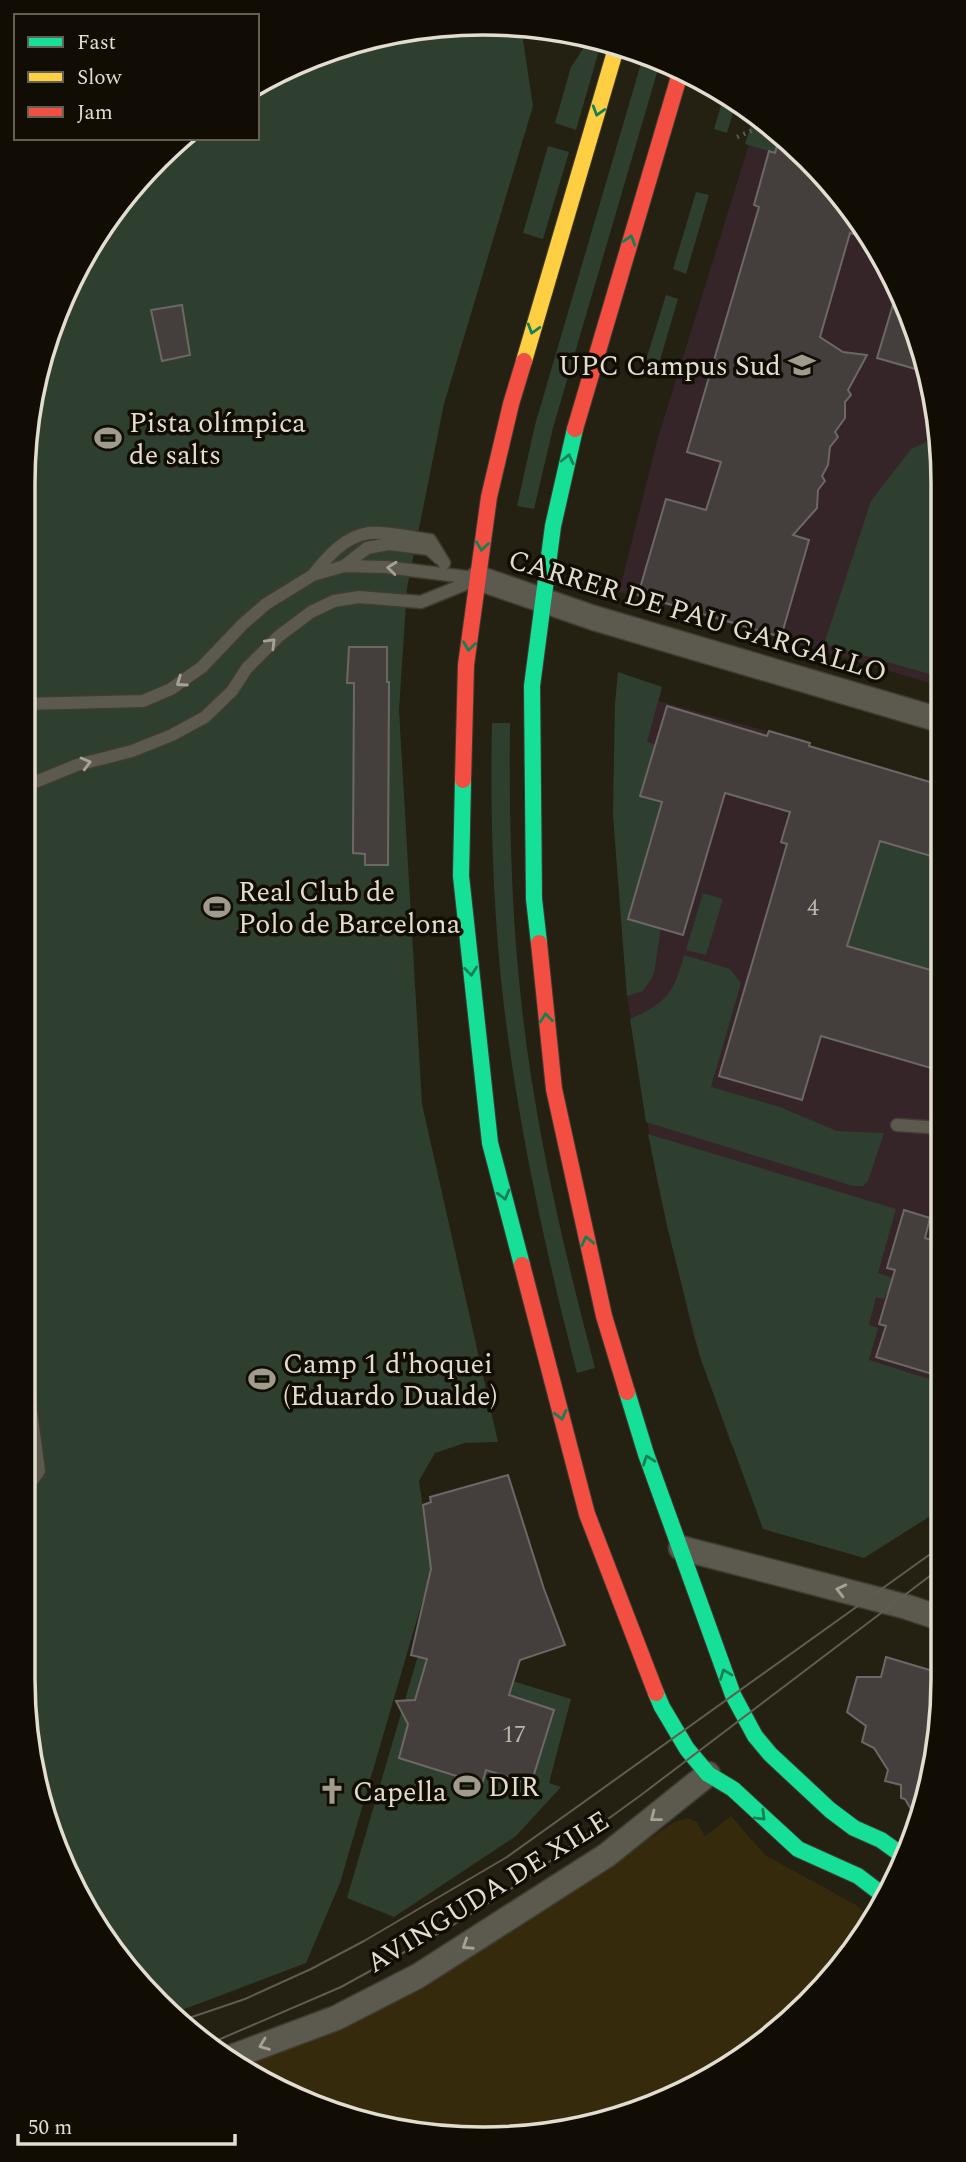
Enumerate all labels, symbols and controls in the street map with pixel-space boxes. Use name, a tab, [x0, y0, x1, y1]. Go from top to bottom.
legend	[14, 14, 259, 140]
text: Fast	[77, 27, 116, 59]
text: Slow	[77, 62, 123, 94]
text: Jam	[77, 97, 113, 129]
one-way arrow	[591, 104, 606, 116]
one-way arrow	[622, 235, 637, 247]
one-way arrow	[527, 322, 542, 334]
place label: UPC Campus Sud	[558, 345, 781, 388]
school or university icon: UPC Campus Sud	[787, 350, 817, 380]
place label: Pista olímpica de salts	[129, 402, 306, 477]
sports icon: Pista olímpica de salts	[93, 423, 123, 453]
one-way arrow	[559, 453, 574, 465]
street label: CARRER DE PAU GARGALLO	[503, 538, 892, 695]
one-way arrow	[475, 540, 490, 551]
one-way arrow	[387, 561, 398, 576]
one-way arrow	[263, 639, 276, 652]
one-way arrow	[462, 640, 477, 652]
one-way arrow	[176, 674, 189, 686]
one-way arrow	[80, 757, 92, 771]
place label: Real Club de Polo de Barcelona	[238, 871, 461, 946]
house number: 4	[807, 890, 819, 926]
sports icon: Real Club de Polo de Barcelona	[202, 892, 232, 922]
one-way arrow	[464, 965, 479, 976]
one-way arrow	[539, 1012, 554, 1024]
one-way arrow	[496, 1189, 511, 1201]
one-way arrow	[581, 1235, 596, 1247]
place label: Camp 1 d'hoquei (Eduardo Dualde)	[283, 1343, 498, 1418]
sports icon: Camp 1 d'hoquei (Eduardo Dualde)	[247, 1364, 277, 1394]
one-way arrow	[553, 1409, 567, 1421]
one-way arrow	[642, 1455, 656, 1467]
one-way arrow	[835, 1584, 847, 1598]
one-way arrow	[719, 1669, 733, 1681]
house number: 17	[502, 1717, 526, 1753]
place label: DIR	[488, 1766, 540, 1809]
place label: Capella	[353, 1771, 447, 1814]
sports icon: DIR	[452, 1771, 482, 1801]
church icon: Capella	[317, 1776, 347, 1806]
street label: AVINGUDA DE XILE	[358, 1800, 618, 1985]
one-way arrow	[753, 1807, 766, 1820]
one-way arrow	[650, 1808, 662, 1821]
one-way arrow	[462, 1936, 475, 1949]
one-way arrow	[258, 2037, 270, 2051]
scale bar	[18, 2102, 234, 2146]
text: 50 m	[28, 2112, 72, 2144]

